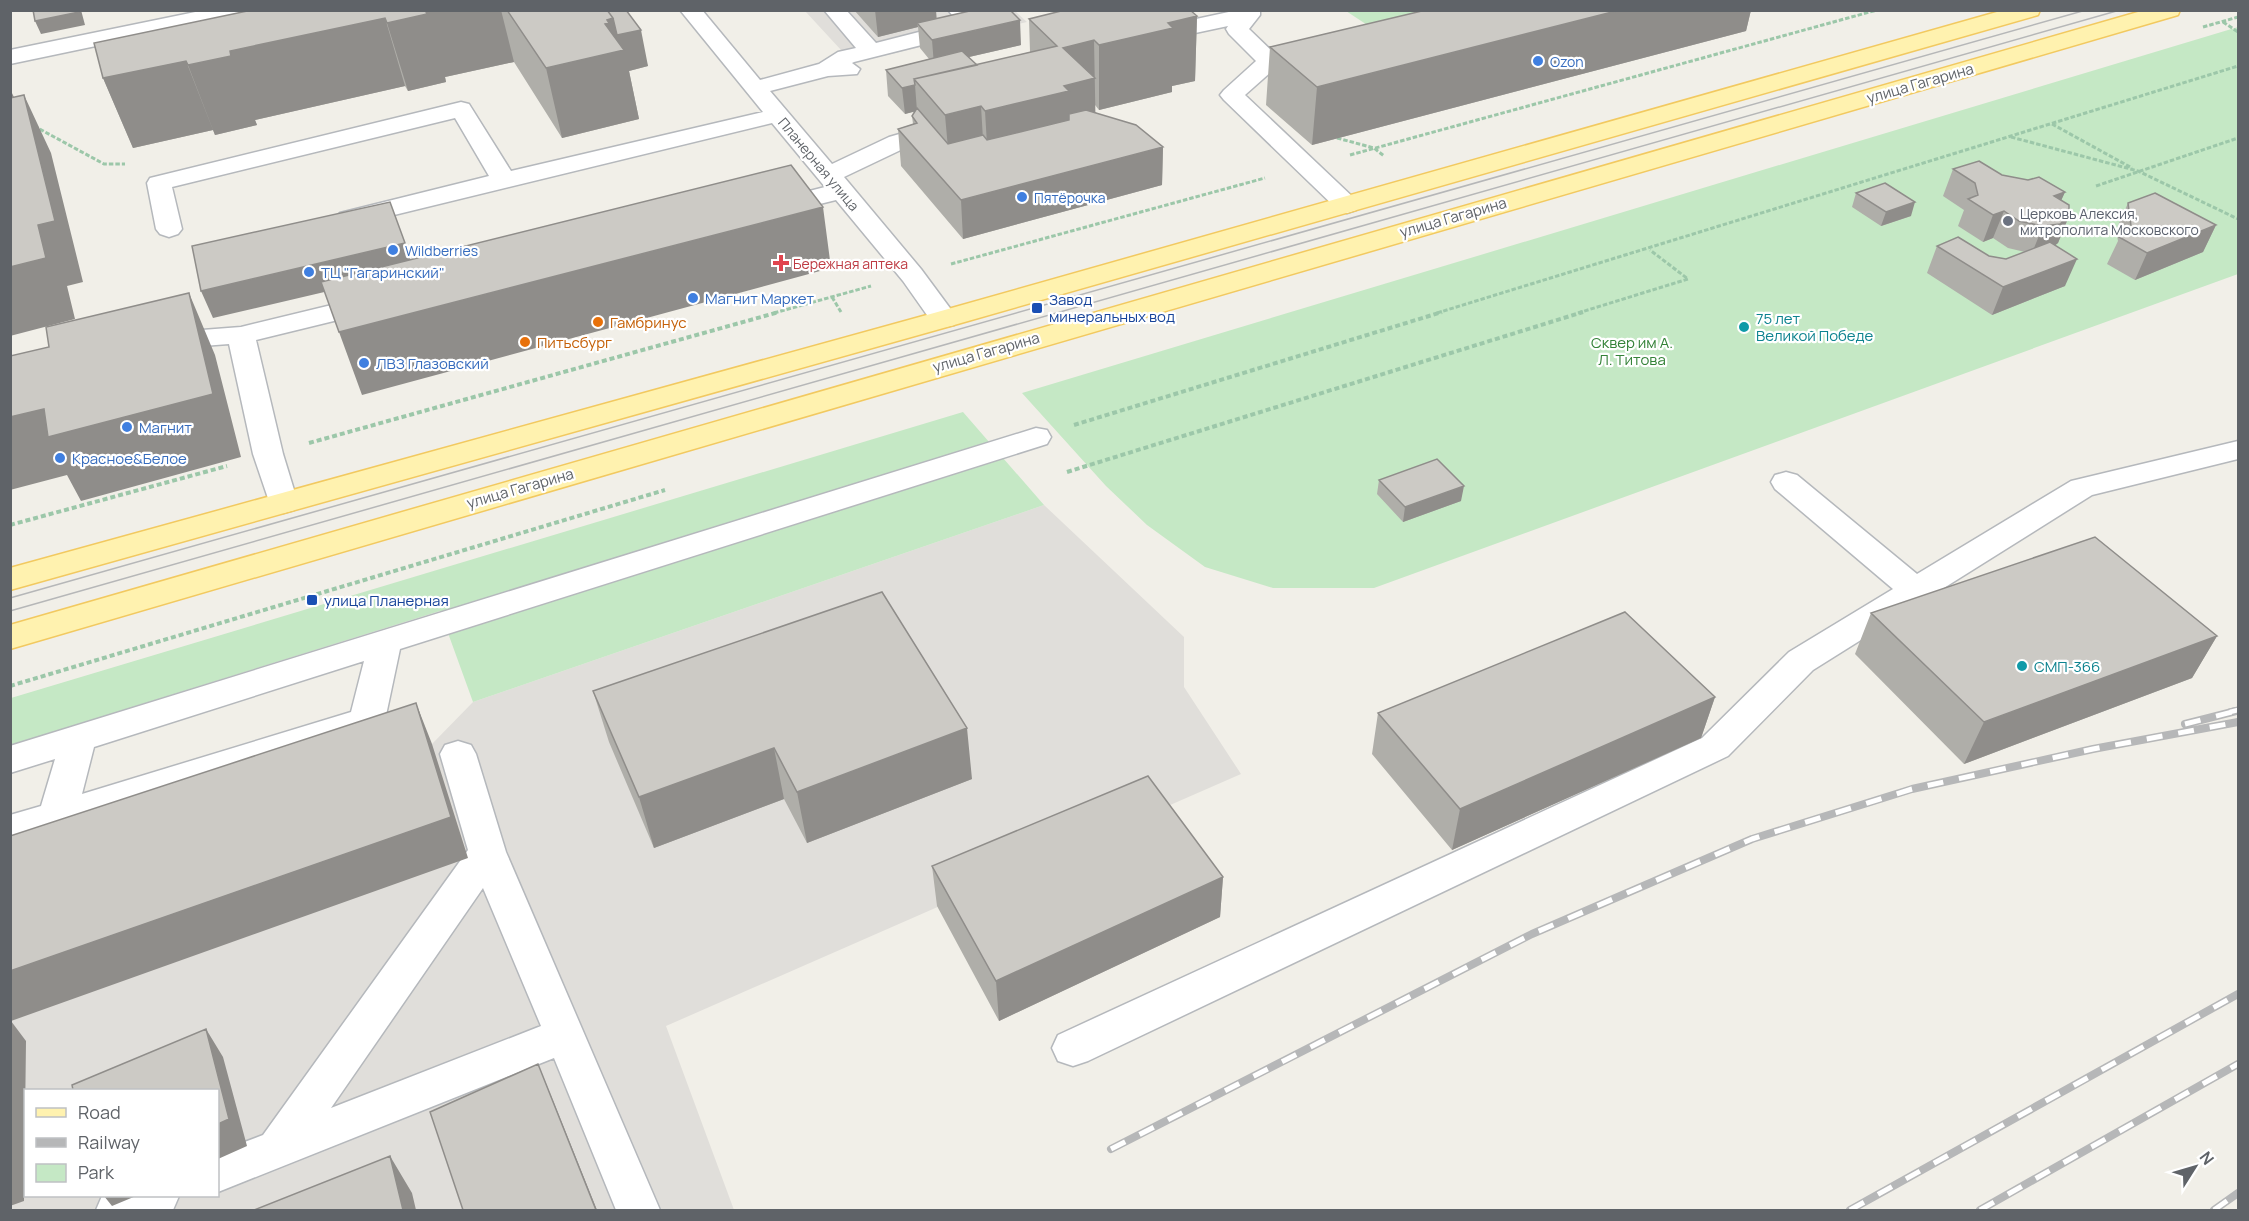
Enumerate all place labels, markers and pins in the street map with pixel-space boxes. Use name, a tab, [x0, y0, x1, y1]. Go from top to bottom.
place label: Ozon	[1550, 52, 1584, 71]
marker: Ozon	[1531, 54, 1545, 68]
place label: Пятёрочка	[1034, 188, 1106, 207]
marker: Пятёрочка	[1015, 190, 1029, 204]
place label: Церковь Алексия, митрополита Московского	[2020, 204, 2199, 239]
marker: Церковь Алексия, митрополита Московского	[2001, 214, 2015, 228]
place label: Wildberries	[405, 241, 478, 260]
marker: Wildberries	[386, 243, 400, 257]
place label: Бережная аптека	[793, 254, 908, 273]
marker: Бережная аптека	[774, 256, 788, 270]
place label: ТЦ "Гагаринский"	[321, 262, 445, 283]
marker: ТЦ "Гагаринский"	[302, 265, 316, 279]
place label: Магнит Маркет	[705, 288, 815, 309]
place label: Завод минеральных вод	[1049, 289, 1175, 327]
marker: Магнит Маркет	[686, 291, 700, 305]
marker: Завод минеральных вод	[1030, 301, 1044, 315]
place label: 75 лет Великой Победе	[1756, 308, 1874, 346]
place label: Гамбринус	[610, 312, 687, 333]
marker: Гамбринус	[591, 315, 605, 329]
marker: 75 лет Великой Победе	[1737, 320, 1751, 334]
place label: Питьсбург	[537, 332, 612, 353]
marker: Питьсбург	[518, 335, 532, 349]
place label: ЛВЗ Глазовский	[376, 353, 489, 374]
marker: ЛВЗ Глазовский	[357, 356, 371, 370]
place label: Магнит	[139, 417, 192, 438]
marker: Магнит	[120, 420, 134, 434]
place label: Красное&Белое	[72, 448, 187, 469]
marker: Красное&Белое	[53, 451, 67, 465]
place label: улица Планерная	[324, 590, 449, 611]
marker: улица Планерная	[305, 593, 319, 607]
place label: СМП-366	[2034, 656, 2100, 677]
marker: СМП-366	[2015, 659, 2029, 673]

